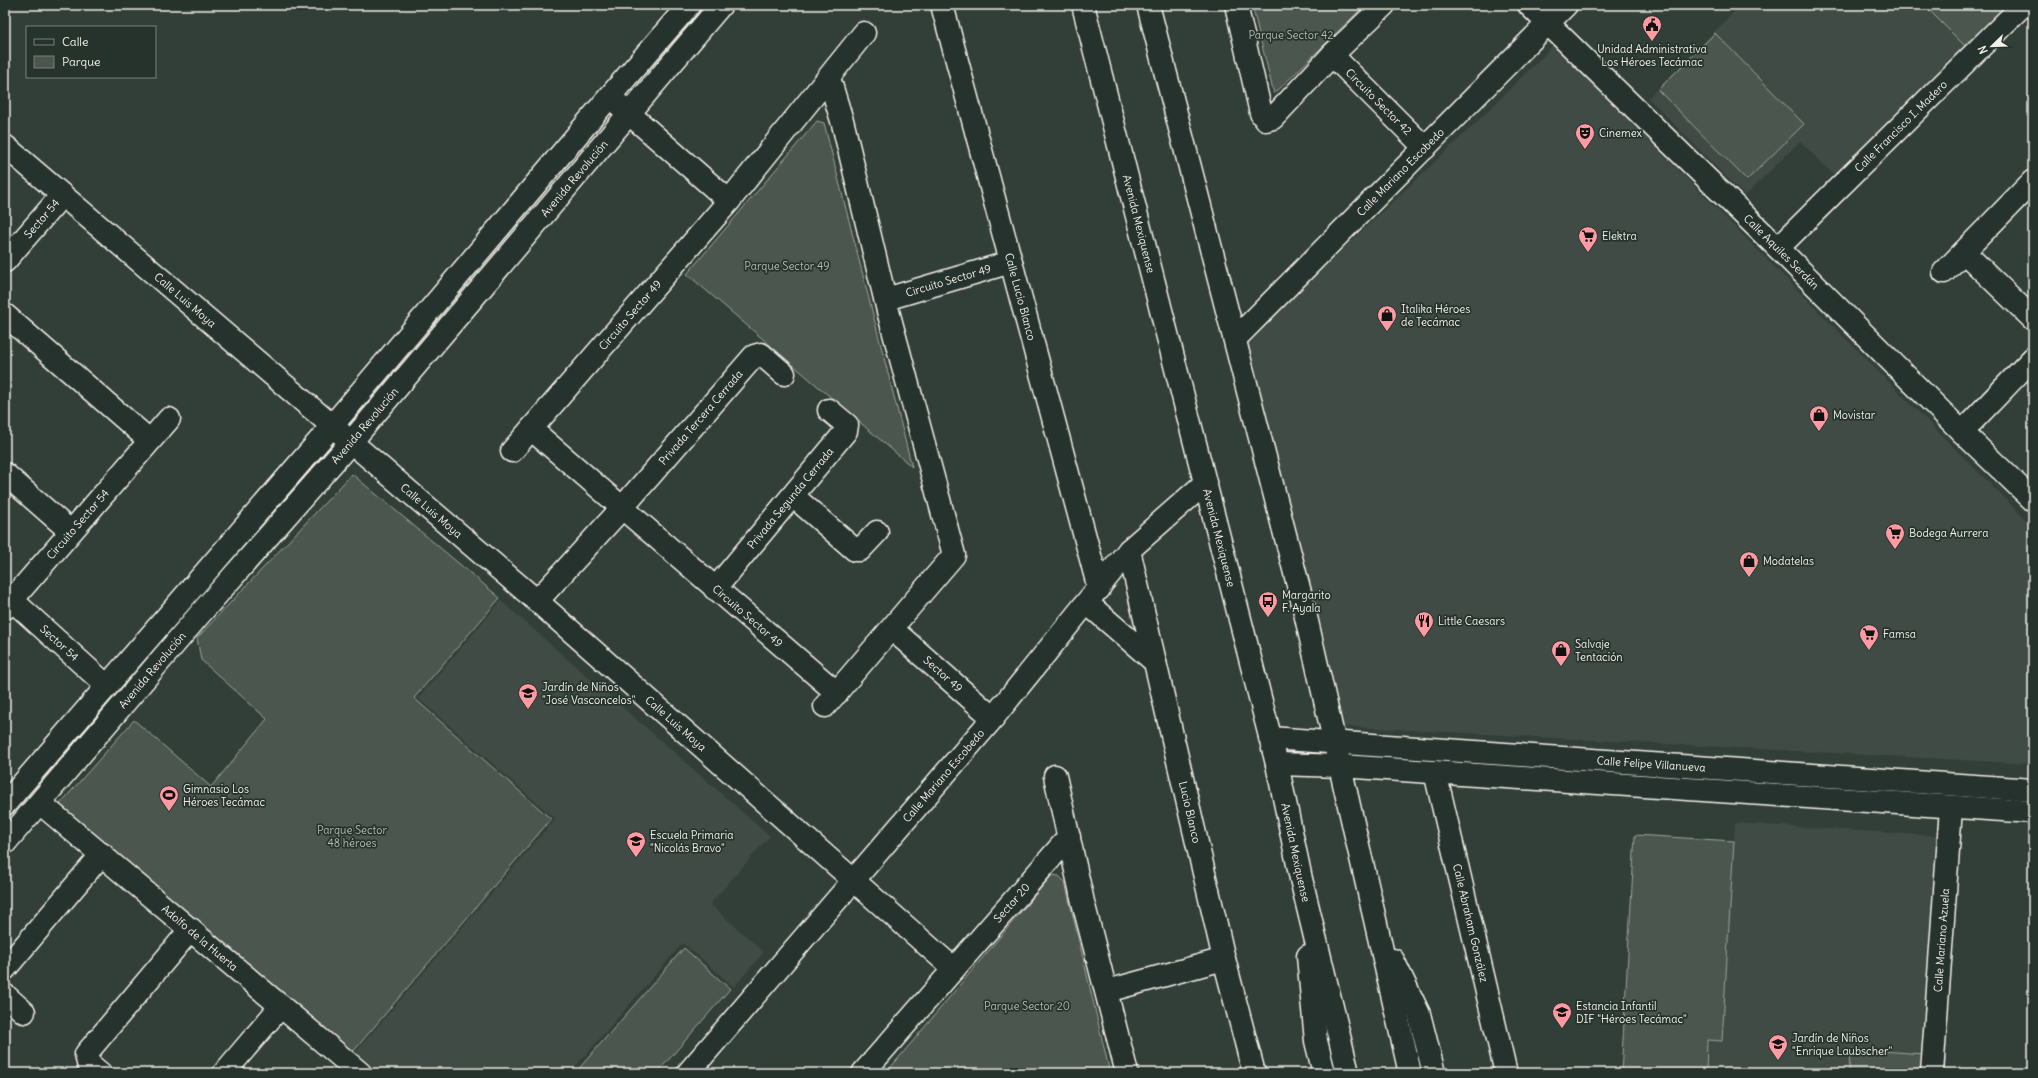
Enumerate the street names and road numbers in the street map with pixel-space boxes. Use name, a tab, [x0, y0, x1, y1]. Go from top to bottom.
street label: Circuito Sector 42	[1343, 66, 1415, 138]
street label: Calle Francisco I. Madero	[1852, 77, 1950, 175]
street label: Calle Mariano Escobedo	[1354, 125, 1447, 219]
street label: Avenida Revolución	[538, 137, 611, 220]
street label: Avenida Mexiquense	[1120, 173, 1158, 275]
street label: Sector 54	[21, 196, 62, 241]
street label: Calle Aquiles Serdán	[1741, 211, 1822, 292]
street label: Calle Lucio Blanco	[1002, 251, 1039, 342]
street label: Circuito Sector 49	[904, 261, 993, 300]
street label: Calle Luis Moya	[151, 270, 219, 330]
street label: Circuito Sector 49	[596, 277, 664, 353]
street label: Privada Tercera Cerrada	[656, 367, 746, 468]
street label: Avenida Revolución	[328, 384, 401, 467]
street label: Privada Segunda Cerrada	[744, 445, 836, 552]
street label: Calle Luis Moya	[398, 480, 465, 541]
street label: Circuito Sector 54	[43, 486, 112, 562]
street label: Avenida Mexiquense	[1200, 487, 1238, 589]
street label: Circuito Sector 49	[709, 582, 786, 650]
street label: Sector 54	[37, 622, 82, 664]
street label: Avenida Revolución	[116, 629, 189, 711]
street label: Sector 49	[921, 653, 965, 695]
street label: Calle Luis Moya	[642, 693, 709, 754]
street label: Calle Mariano Escobedo	[900, 726, 987, 825]
street label: Calle Felipe Villanueva	[1596, 753, 1706, 775]
street label: Lucio Blanco	[1176, 780, 1204, 844]
street label: Avenida Mexiquense	[1278, 802, 1313, 904]
street label: Calle Abraham González	[1450, 862, 1491, 984]
street label: Sector 20	[991, 880, 1033, 925]
street label: Calle Mariano Azuela	[1931, 888, 1952, 993]
street label: Adolfo de la Huerta	[159, 902, 241, 974]

